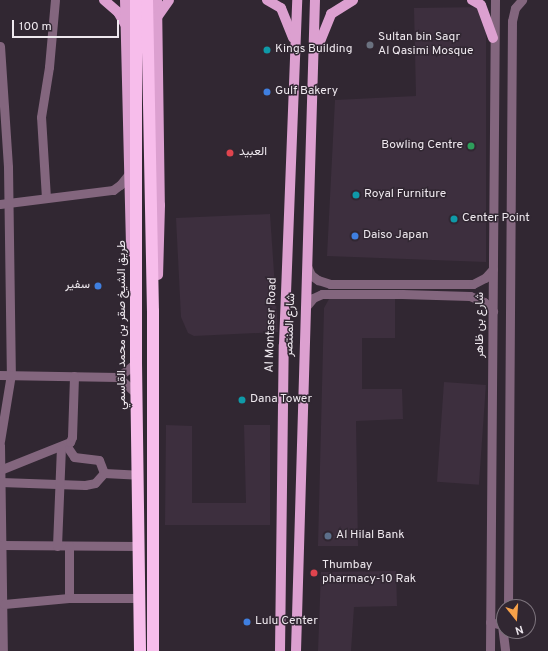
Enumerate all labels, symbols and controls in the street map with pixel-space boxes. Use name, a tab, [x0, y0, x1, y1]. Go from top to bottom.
scale bar	[14, 12, 121, 38]
text: 100 m	[19, 19, 52, 35]
place label: Sultan bin Saqr Al Qasimi Mosque	[378, 31, 473, 59]
marker: Sultan bin Saqr Al Qasimi Mosque	[365, 40, 375, 50]
place label: Kings Building	[275, 43, 352, 57]
marker: Kings Building	[262, 45, 272, 55]
place label: Gulf Bakery	[275, 85, 338, 99]
marker: Gulf Bakery	[262, 87, 272, 97]
place label: Bowling Centre	[381, 139, 463, 153]
marker: Bowling Centre	[466, 141, 476, 151]
place label: العبيد	[239, 146, 267, 160]
marker: العبيد	[224, 147, 236, 159]
place label: Royal Furniture	[364, 188, 446, 202]
marker: Royal Furniture	[351, 190, 361, 200]
place label: Center Point	[462, 212, 530, 226]
marker: Center Point	[449, 214, 459, 224]
place label: Daiso Japan	[363, 229, 429, 243]
marker: Daiso Japan	[350, 231, 360, 241]
street label: طريق الشيخ صقر بن محمد القاسمي	[116, 240, 130, 410]
street label: Al Montaser Road	[263, 277, 281, 373]
place label: سفير	[65, 279, 90, 293]
marker: سفير	[93, 281, 103, 291]
street label: شارع بن ظاهر	[474, 292, 488, 358]
street label: شارع المنتصر	[283, 293, 299, 357]
place label: Dana Tower	[250, 393, 313, 407]
marker: Dana Tower	[237, 395, 247, 405]
place label: Al Hilal Bank	[336, 529, 405, 543]
marker: Al Hilal Bank	[323, 531, 333, 541]
place label: Thumbay pharmacy-10 Rak	[322, 559, 416, 587]
marker: Thumbay pharmacy-10 Rak	[309, 568, 319, 578]
north arrow	[496, 599, 536, 639]
place label: Lulu Center	[255, 615, 318, 629]
marker: Lulu Center	[242, 617, 252, 627]
text: N	[513, 622, 525, 637]

